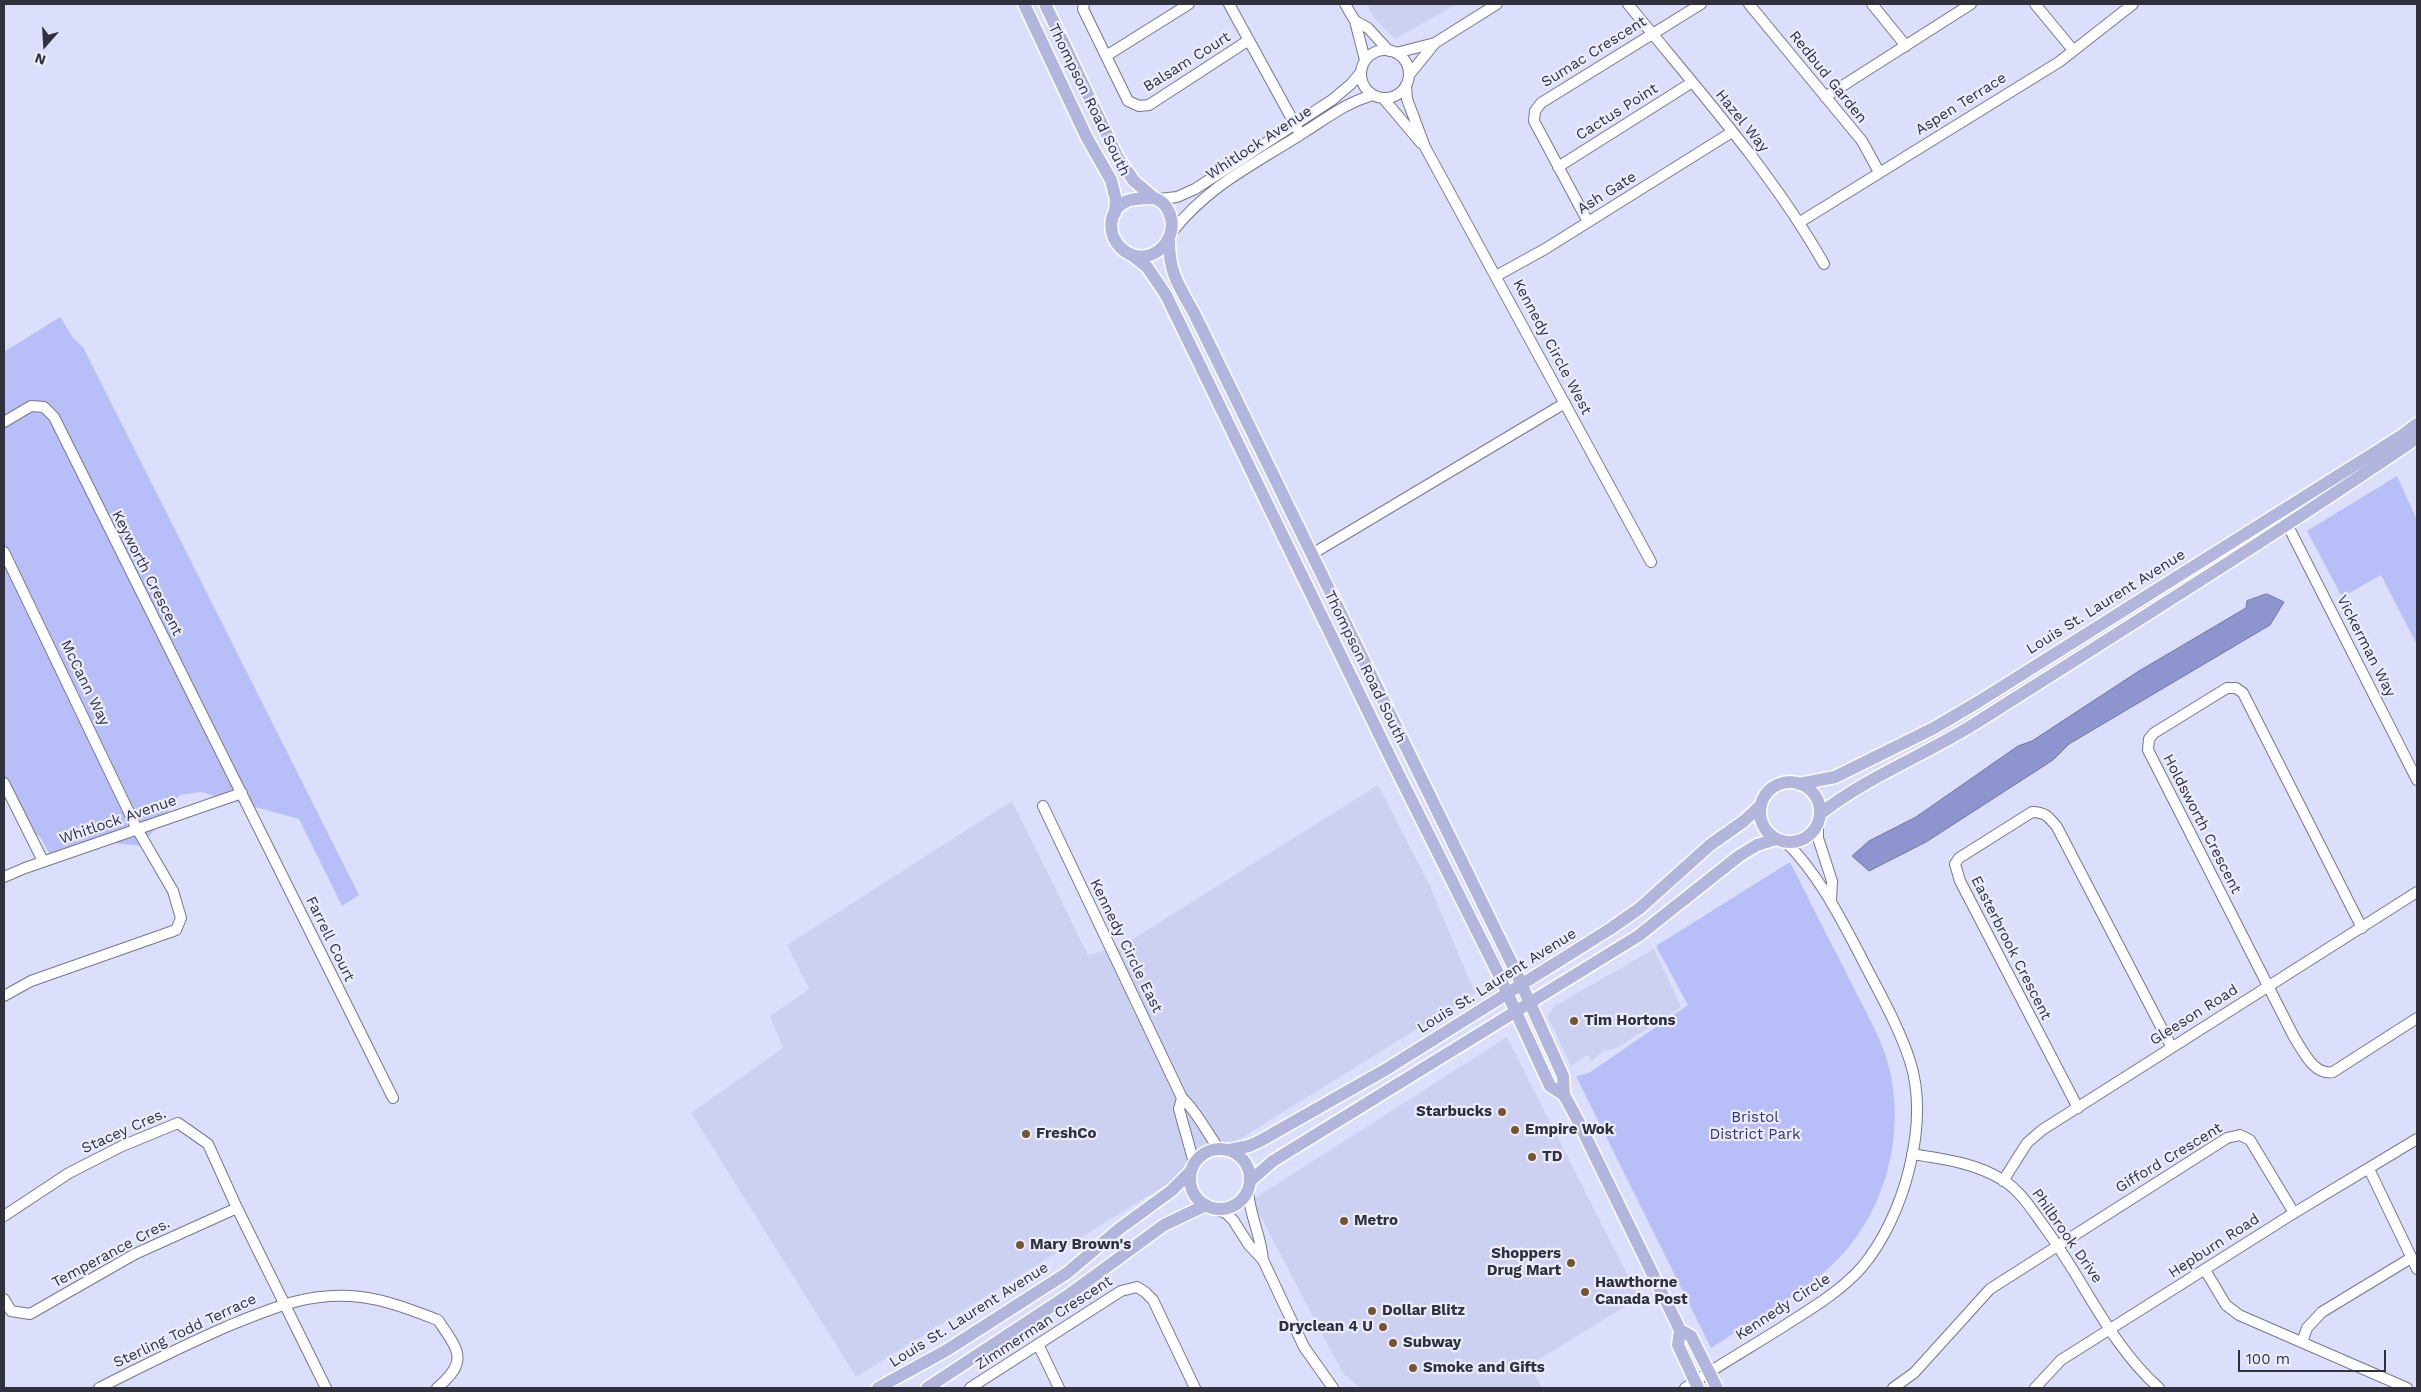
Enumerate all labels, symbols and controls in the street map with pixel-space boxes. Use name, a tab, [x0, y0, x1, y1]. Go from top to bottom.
street label: Sumac Crescent	[1538, 12, 1650, 92]
north arrow	[20, 20, 70, 70]
street label: Thompson Road South	[1044, 21, 1134, 179]
street label: Redbud Garden	[1785, 27, 1871, 127]
street label: Balsam Court	[1140, 28, 1234, 96]
text: N	[33, 50, 48, 68]
street label: Aspen Terrace	[1912, 69, 2010, 139]
street label: Cactus Point	[1573, 80, 1661, 144]
street label: Hazel Way	[1711, 86, 1773, 156]
street label: Whitlock Avenue	[1203, 102, 1315, 184]
street label: Ash Gate	[1574, 168, 1640, 218]
street label: Kennedy Circle West	[1509, 276, 1595, 418]
street label: Keyworth Crescent	[108, 507, 186, 639]
street label: Louis St. Laurent Avenue	[2023, 546, 2189, 658]
street label: Thompson Road South	[1320, 588, 1410, 746]
street label: Vickerman Way	[2333, 592, 2399, 700]
street label: McCann Way	[57, 637, 113, 729]
street label: Holdsworth Crescent	[2159, 751, 2245, 897]
street label: Whitlock Avenue	[57, 792, 179, 848]
street label: Easterbrook Crescent	[1967, 873, 2055, 1023]
street label: Kennedy Circle East	[1086, 876, 1166, 1016]
street label: Farrell Court	[302, 894, 358, 984]
street label: Louis St. Laurent Avenue	[1414, 925, 1580, 1037]
street label: Gleeson Road	[2147, 981, 2241, 1049]
place label: Tim Hortons	[1584, 1012, 1676, 1030]
marker: Tim Hortons	[1568, 1015, 1580, 1027]
place label: Starbucks	[1416, 1103, 1492, 1121]
street label: Stacey Cres.	[79, 1104, 169, 1158]
marker: Starbucks	[1496, 1106, 1508, 1118]
park label: Bristol District Park	[1709, 1109, 1801, 1144]
street label: Gifford Crescent	[2112, 1119, 2226, 1197]
place label: Empire Wok	[1525, 1121, 1614, 1139]
marker: Empire Wok	[1509, 1124, 1521, 1136]
place label: FreshCo	[1036, 1125, 1096, 1143]
marker: FreshCo	[1020, 1128, 1032, 1140]
place label: TD	[1542, 1148, 1563, 1166]
marker: TD	[1526, 1151, 1538, 1163]
street label: Philbrook Drive	[2028, 1185, 2106, 1287]
street label: Hepburn Road	[2165, 1210, 2263, 1282]
place label: Metro	[1354, 1212, 1398, 1230]
street label: Temperance Cres.	[49, 1214, 173, 1292]
marker: Metro	[1338, 1215, 1350, 1227]
place label: Mary Brown's	[1030, 1236, 1131, 1254]
marker: Mary Brown's	[1014, 1239, 1026, 1251]
place label: Shoppers Drug Mart	[1487, 1245, 1561, 1280]
marker: Shoppers Drug Mart	[1565, 1257, 1577, 1269]
street label: Louis St. Laurent Avenue	[886, 1259, 1052, 1371]
street label: Kennedy Circle	[1732, 1270, 1834, 1344]
street label: Zimmerman Crescent	[972, 1272, 1116, 1374]
place label: Hawthorne Canada Post	[1595, 1274, 1688, 1309]
marker: Hawthorne Canada Post	[1579, 1286, 1591, 1298]
street label: Sterling Todd Terrace	[111, 1290, 259, 1372]
place label: Dollar Blitz	[1382, 1302, 1465, 1320]
marker: Dollar Blitz	[1366, 1305, 1378, 1317]
place label: Dryclean 4 U	[1279, 1318, 1373, 1336]
marker: Dryclean 4 U	[1377, 1321, 1389, 1333]
place label: Subway	[1403, 1334, 1461, 1352]
marker: Subway	[1387, 1337, 1399, 1349]
scale bar	[2241, 1340, 2388, 1372]
text: 100 m	[2246, 1350, 2290, 1368]
place label: Smoke and Gifts	[1423, 1359, 1545, 1377]
marker: Smoke and Gifts	[1407, 1362, 1419, 1374]

